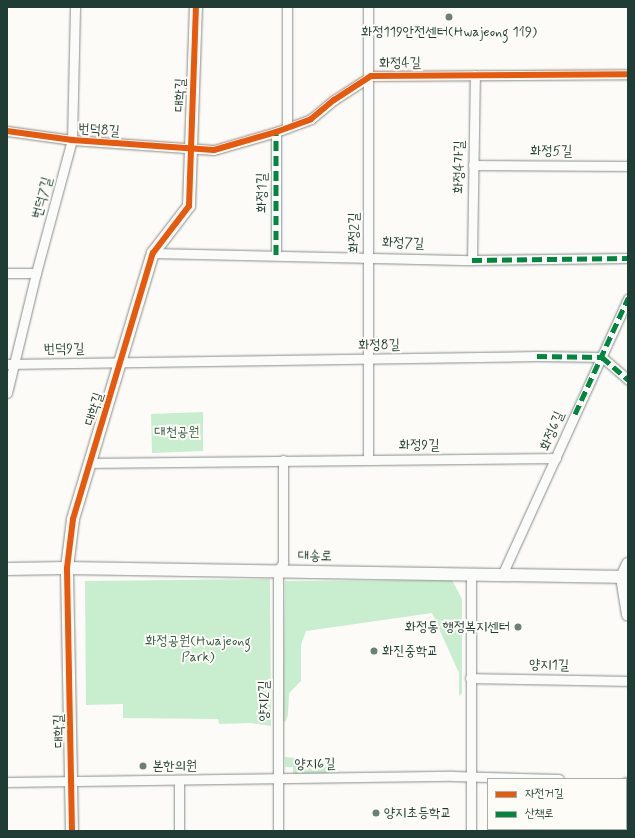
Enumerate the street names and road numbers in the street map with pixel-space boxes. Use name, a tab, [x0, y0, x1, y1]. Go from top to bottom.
street label: 화정4길	[379, 54, 421, 72]
street label: 대학길	[171, 78, 189, 112]
street label: 번덕8길	[78, 120, 120, 140]
street label: 화정4가길	[450, 140, 468, 194]
street label: 화정5길	[530, 143, 572, 159]
street label: 화정1길	[254, 173, 270, 213]
street label: 번덕7길	[28, 175, 56, 221]
street label: 화정2길	[346, 213, 362, 253]
street label: 화정7길	[382, 234, 424, 252]
street label: 화정8길	[358, 336, 400, 354]
street label: 번덕9길	[44, 340, 84, 358]
street label: 대학길	[81, 390, 107, 428]
street label: 화정6길	[536, 409, 568, 453]
street label: 화정9길	[399, 437, 439, 453]
street label: 대송로	[298, 547, 332, 565]
street label: 양지1길	[529, 656, 569, 674]
street label: 양지2길	[256, 681, 272, 721]
street label: 대학길	[50, 714, 68, 748]
street label: 양지6길	[294, 755, 336, 773]

